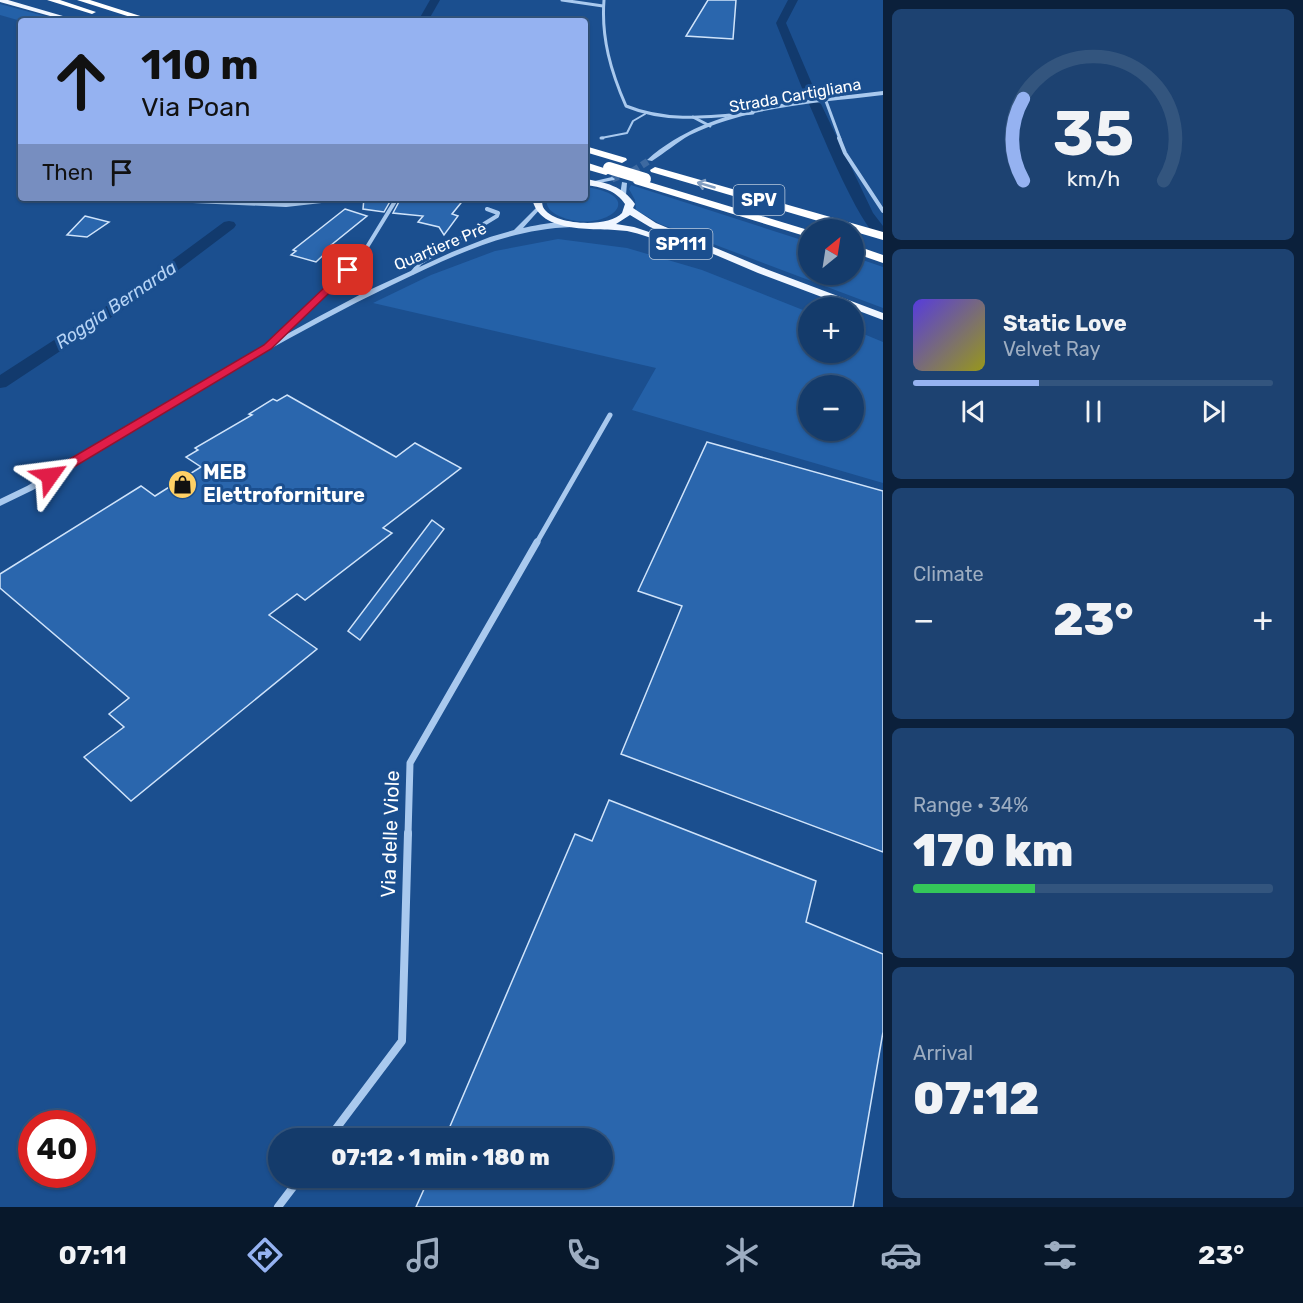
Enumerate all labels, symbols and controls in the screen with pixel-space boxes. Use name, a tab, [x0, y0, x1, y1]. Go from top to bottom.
text: 110 m	[141, 40, 259, 90]
icon: ahead	[42, 42, 120, 120]
street label: Strada Cartigliana	[728, 75, 863, 116]
text: Via Poan	[141, 91, 251, 123]
text: 35	[1052, 97, 1134, 171]
icon: arrive	[105, 156, 138, 189]
text: Then	[42, 159, 93, 186]
text: km/h	[1066, 167, 1120, 192]
one-way arrow	[697, 179, 716, 190]
road number: SPV	[734, 185, 784, 215]
street label: Quartiere Prè	[391, 218, 489, 274]
north arrow	[798, 219, 864, 285]
map controls	[798, 219, 864, 441]
road number: SP111	[650, 229, 712, 259]
pin	[322, 244, 373, 295]
icon: arrive	[331, 253, 364, 286]
water label: Roggia Bernarda	[51, 256, 181, 354]
button: +	[798, 297, 864, 363]
text: Static Love	[1003, 310, 1127, 337]
text: Velvet Ray	[1003, 337, 1101, 361]
button: −	[798, 375, 864, 441]
icon: previous	[957, 395, 990, 428]
icon: pause	[1077, 395, 1110, 428]
icon: next	[1197, 395, 1230, 428]
position arrow	[18, 444, 82, 508]
place label: MEB Elettroforniture	[203, 460, 365, 507]
shop icon: MEB Elettroforniture	[166, 468, 198, 500]
text: Climate	[913, 562, 984, 586]
text: 23°	[1053, 593, 1134, 646]
text: −	[913, 600, 934, 639]
text: +	[1252, 600, 1273, 639]
street label: Via delle Viole	[376, 770, 404, 898]
text: Range · 34%	[913, 793, 1028, 817]
text: 170 km	[913, 824, 1073, 877]
text: Arrival	[913, 1041, 973, 1065]
text: 07:12	[913, 1072, 1039, 1125]
speed limit sign: 40	[18, 1110, 96, 1188]
text: 07:12 · 1 min · 180 m	[331, 1144, 550, 1171]
icon: directions	[244, 1234, 286, 1276]
icon: music	[403, 1234, 445, 1276]
icon: phone	[562, 1234, 604, 1276]
icon: climate	[721, 1234, 763, 1276]
icon: car	[880, 1234, 922, 1276]
icon: filters	[1039, 1234, 1081, 1276]
text: 07:11	[58, 1239, 127, 1271]
text: 23°	[1198, 1239, 1244, 1271]

